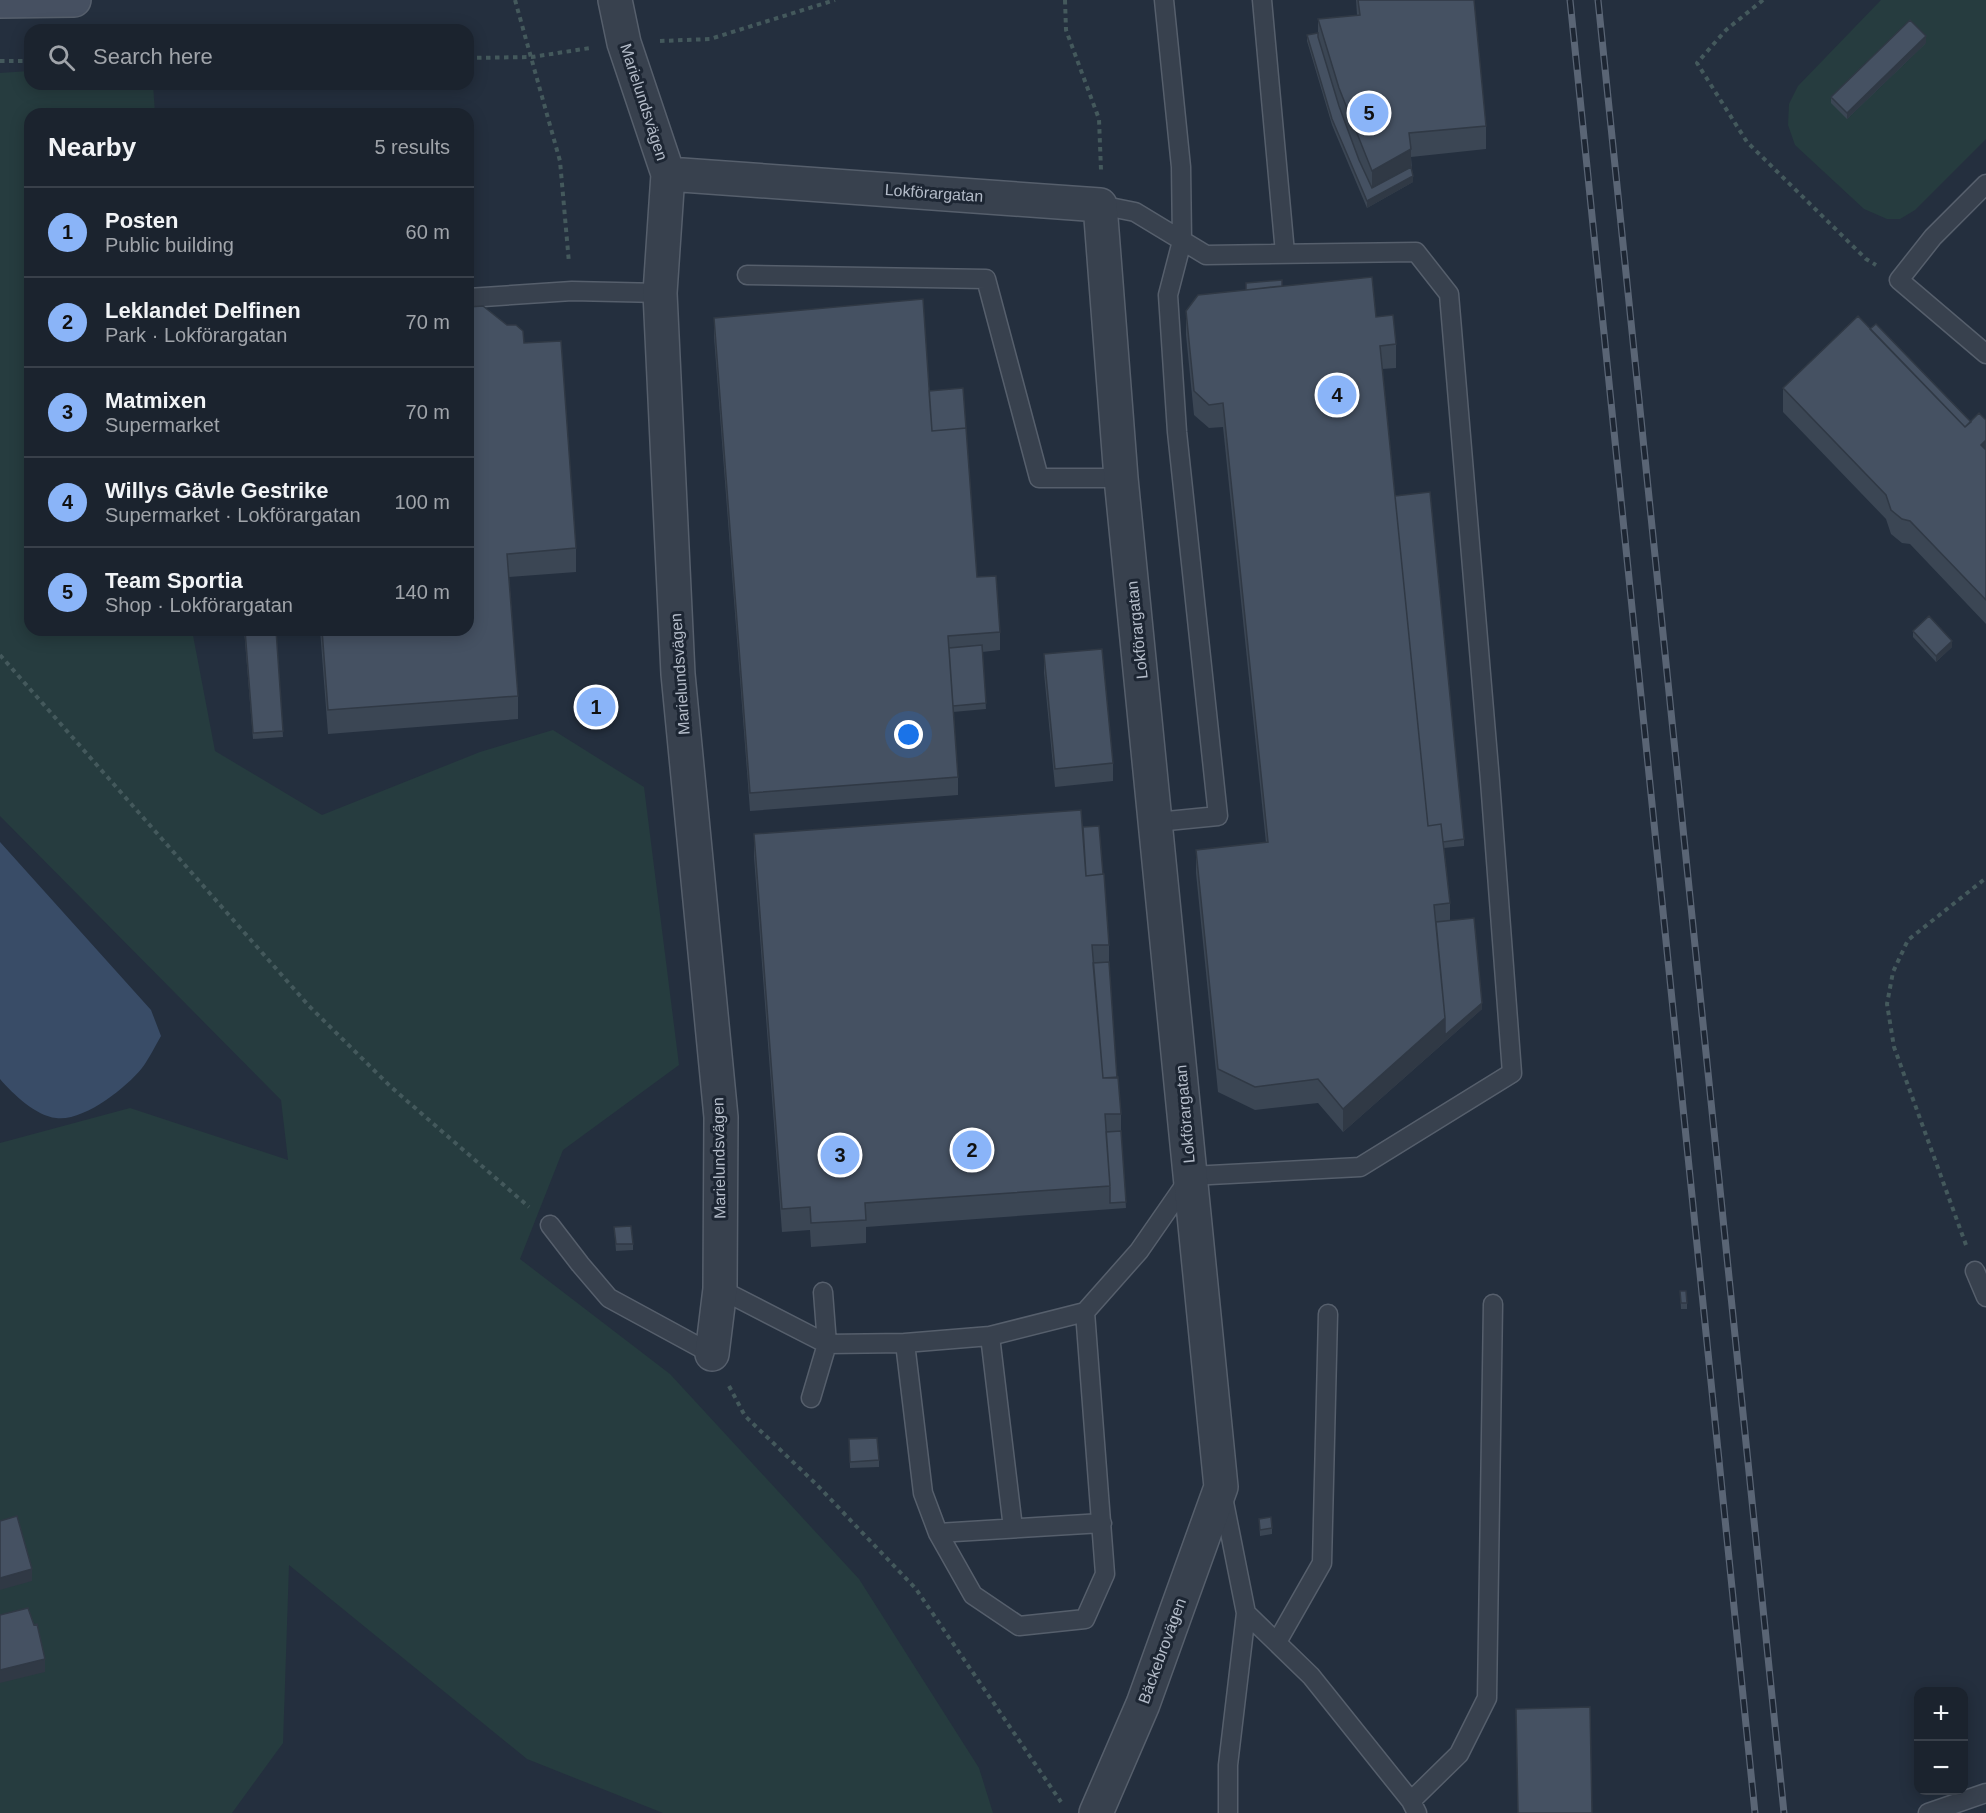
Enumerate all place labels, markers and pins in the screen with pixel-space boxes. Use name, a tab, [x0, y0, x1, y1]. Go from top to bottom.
pin: 5	[1350, 90, 1388, 136]
pin: 4	[1318, 372, 1356, 418]
pin: 1	[576, 684, 616, 730]
pin: 2	[952, 1128, 992, 1172]
pin: 3	[820, 1132, 860, 1178]

